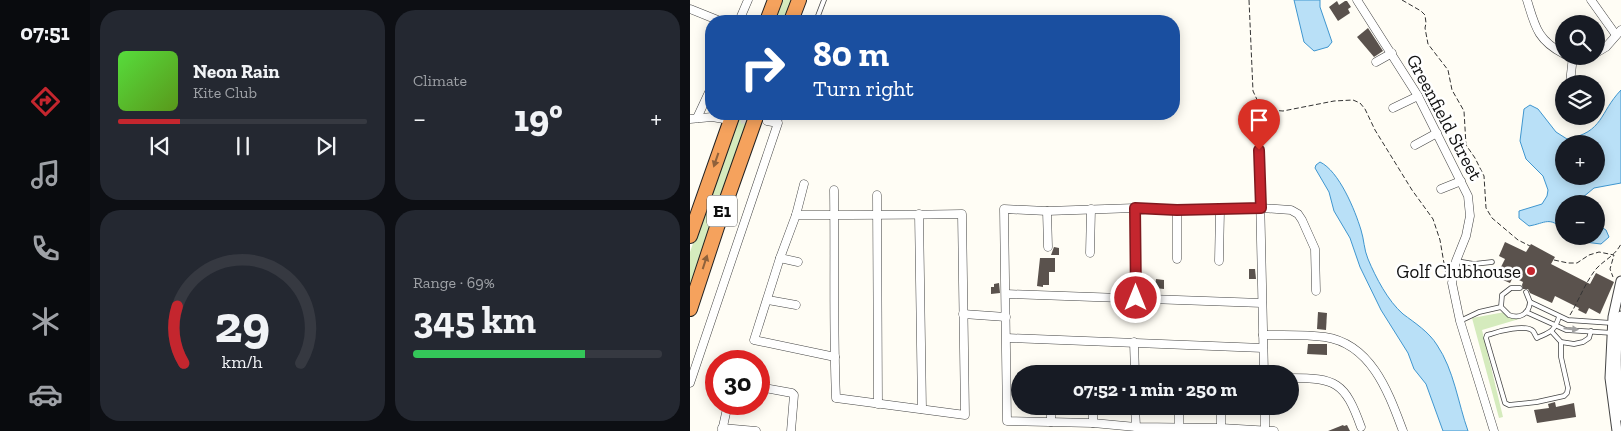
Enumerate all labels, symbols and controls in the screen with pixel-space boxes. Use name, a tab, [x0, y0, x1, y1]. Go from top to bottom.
map controls	[1555, 15, 1605, 245]
button: search	[1555, 15, 1605, 65]
text: 07:51	[20, 19, 70, 46]
text: 80 m	[813, 33, 889, 75]
icon: right	[730, 35, 795, 100]
street label: Greenfield Street	[1402, 50, 1487, 184]
text: Neon Rain	[193, 60, 280, 83]
text: Climate	[413, 71, 467, 90]
text: Turn right	[813, 75, 914, 102]
button: layers	[1555, 75, 1605, 125]
text: Kite Club	[193, 83, 257, 102]
icon: directions	[28, 84, 63, 119]
text: 19°	[514, 95, 563, 141]
pin	[1238, 99, 1280, 150]
text: −	[413, 102, 426, 135]
text: +	[650, 102, 662, 135]
icon: arrive	[1245, 106, 1273, 134]
icon: previous	[146, 132, 174, 160]
icon: pause	[229, 132, 257, 160]
icon: next	[312, 132, 340, 160]
button: +	[1555, 135, 1605, 185]
one-way arrow	[712, 152, 719, 167]
icon: music	[28, 157, 63, 192]
button: −	[1555, 195, 1605, 245]
road number: E1	[707, 196, 737, 227]
icon: phone	[28, 231, 63, 266]
one-way arrow	[702, 255, 709, 270]
place label: Golf Clubhouse	[1396, 260, 1521, 283]
marker: Golf Clubhouse	[1525, 265, 1537, 277]
position arrow	[1109, 271, 1161, 323]
text: Range · 69%	[413, 273, 495, 292]
text: 29	[215, 293, 270, 355]
text: 345 km	[413, 297, 536, 343]
icon: climate	[28, 304, 63, 339]
one-way arrow	[1563, 325, 1579, 333]
speed limit sign: 30	[705, 350, 770, 415]
text: km/h	[222, 351, 263, 373]
icon: car	[28, 377, 63, 412]
text: 07:52 · 1 min · 250 m	[1073, 378, 1237, 401]

